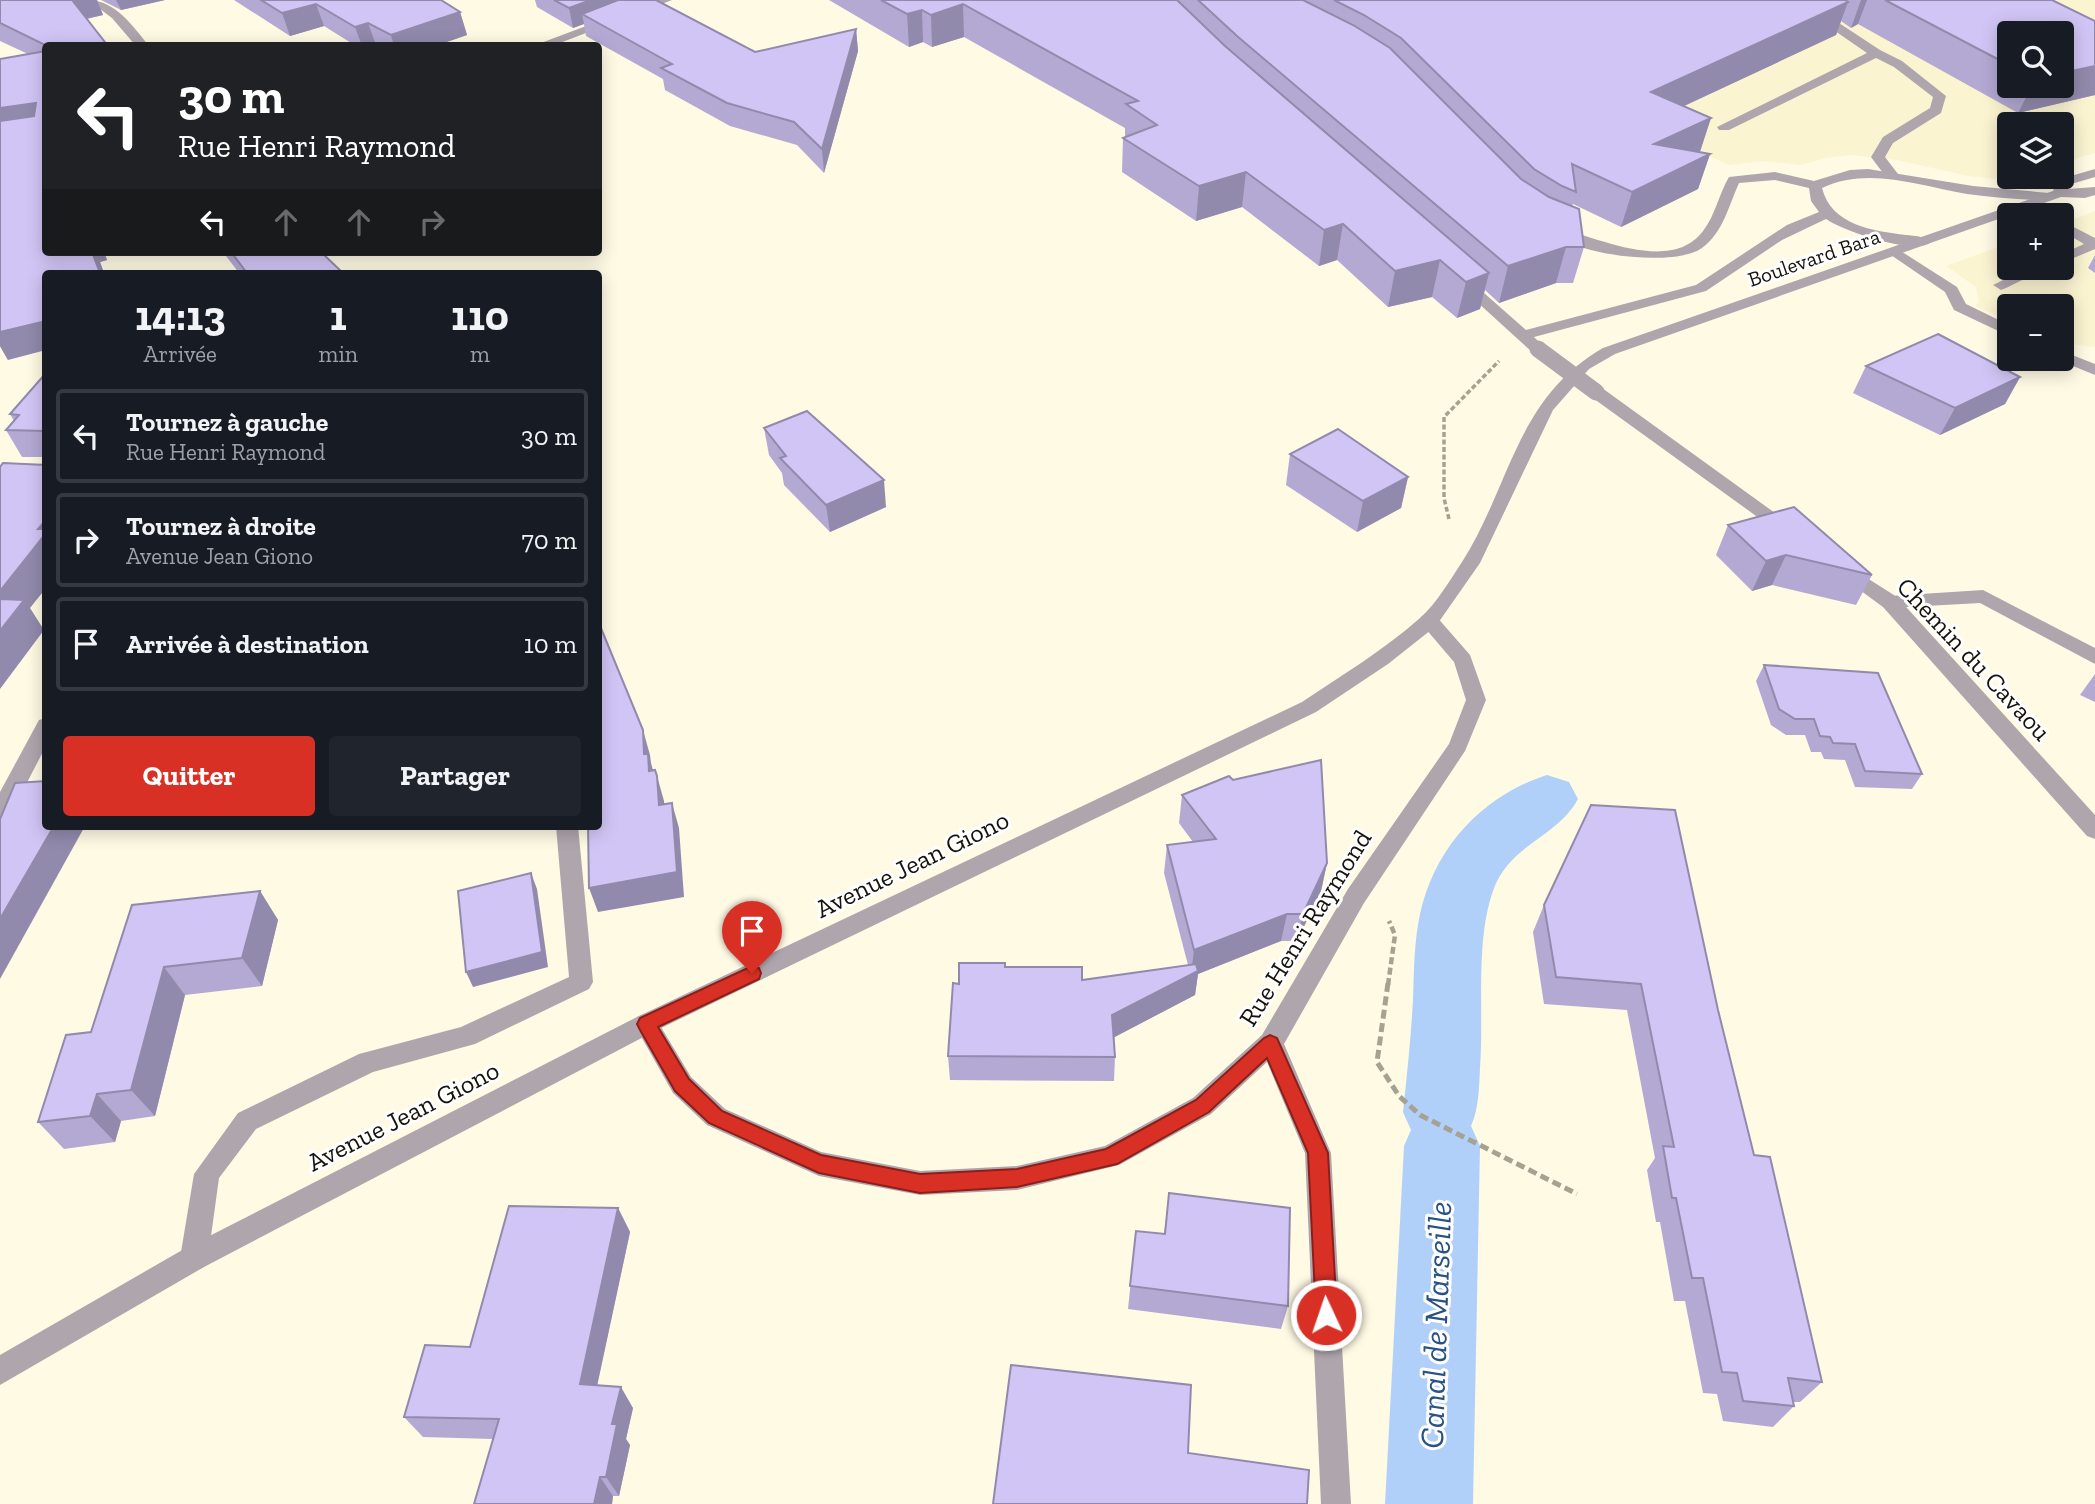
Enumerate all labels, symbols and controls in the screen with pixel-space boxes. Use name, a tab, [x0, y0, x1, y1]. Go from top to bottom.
map controls	[1997, 21, 2074, 371]
button: search	[1997, 21, 2074, 98]
text: 30 m	[178, 67, 284, 126]
icon: left	[63, 70, 154, 161]
button: layers	[1997, 112, 2074, 189]
text: Rue Henri Raymond	[178, 127, 455, 165]
icon: left	[194, 203, 232, 241]
icon: ahead	[267, 203, 305, 241]
icon: ahead	[340, 203, 378, 241]
icon: right	[413, 203, 451, 241]
button: +	[1997, 203, 2074, 280]
street label: Boulevard Bara	[1744, 223, 1883, 292]
text: 14:13	[135, 290, 226, 341]
text: 1	[330, 290, 347, 341]
text: 110	[451, 290, 509, 341]
button: −	[1997, 294, 2074, 371]
text: Arrivée	[144, 340, 217, 368]
text: min	[319, 340, 358, 368]
text: m	[470, 340, 490, 368]
text: Tournez à gauche	[126, 406, 328, 438]
icon: left	[67, 417, 105, 455]
text: 30 m	[521, 420, 577, 452]
text: Rue Henri Raymond	[126, 438, 325, 466]
text: Tournez à droite	[126, 510, 316, 542]
icon: right	[67, 521, 105, 559]
text: 70 m	[521, 524, 577, 556]
text: Avenue Jean Giono	[126, 542, 313, 570]
street label: Chemin du Cavaou	[1890, 571, 2058, 748]
icon: arrive	[67, 625, 105, 663]
text: Arrivée à destination	[126, 628, 369, 660]
text: 10 m	[524, 628, 577, 660]
button: Quitter	[63, 736, 315, 816]
button: Partager	[329, 736, 581, 816]
street label: Avenue Jean Giono	[810, 803, 1014, 925]
street label: Rue Henri Raymond	[1232, 824, 1378, 1032]
pin	[722, 901, 782, 973]
icon: arrive	[733, 912, 771, 950]
street label: Avenue Jean Giono	[302, 1054, 504, 1178]
water label: Canal de Marseille	[1412, 1201, 1459, 1449]
position arrow	[1289, 1278, 1363, 1352]

